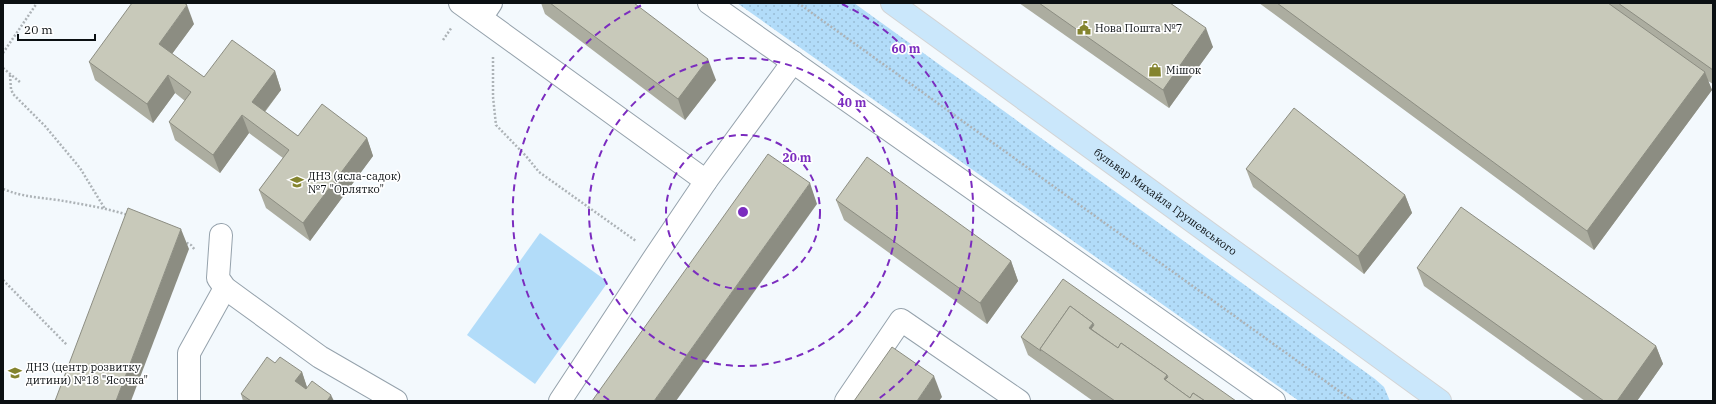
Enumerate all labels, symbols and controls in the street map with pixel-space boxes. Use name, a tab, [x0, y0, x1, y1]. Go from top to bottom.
scale bar	[18, 16, 95, 42]
public building icon: Нова Пошта №7	[1076, 20, 1092, 36]
place label: Нова Пошта №7	[1095, 21, 1182, 35]
text: 20 m	[24, 22, 53, 37]
text: 60 m	[892, 41, 921, 56]
shop icon: Мішок	[1147, 62, 1163, 78]
place label: Мішок	[1166, 63, 1202, 77]
text: 40 m	[838, 95, 867, 110]
street label: бульвар Михайла Грушевського	[1091, 145, 1240, 258]
text: 20 m	[783, 150, 812, 165]
place label: ДНЗ (ясла-садок) №7 "Орлятко"	[308, 169, 401, 196]
school or university icon: ДНЗ (ясла-садок) №7 "Орлятко"	[289, 174, 305, 190]
centre of rings	[736, 205, 750, 219]
place label: ДНЗ (центр розвитку дитини) №18 "Ясочка"	[26, 360, 148, 387]
school or university icon: ДНЗ (центр розвитку дитини) №18 "Ясочка"	[7, 365, 23, 381]

